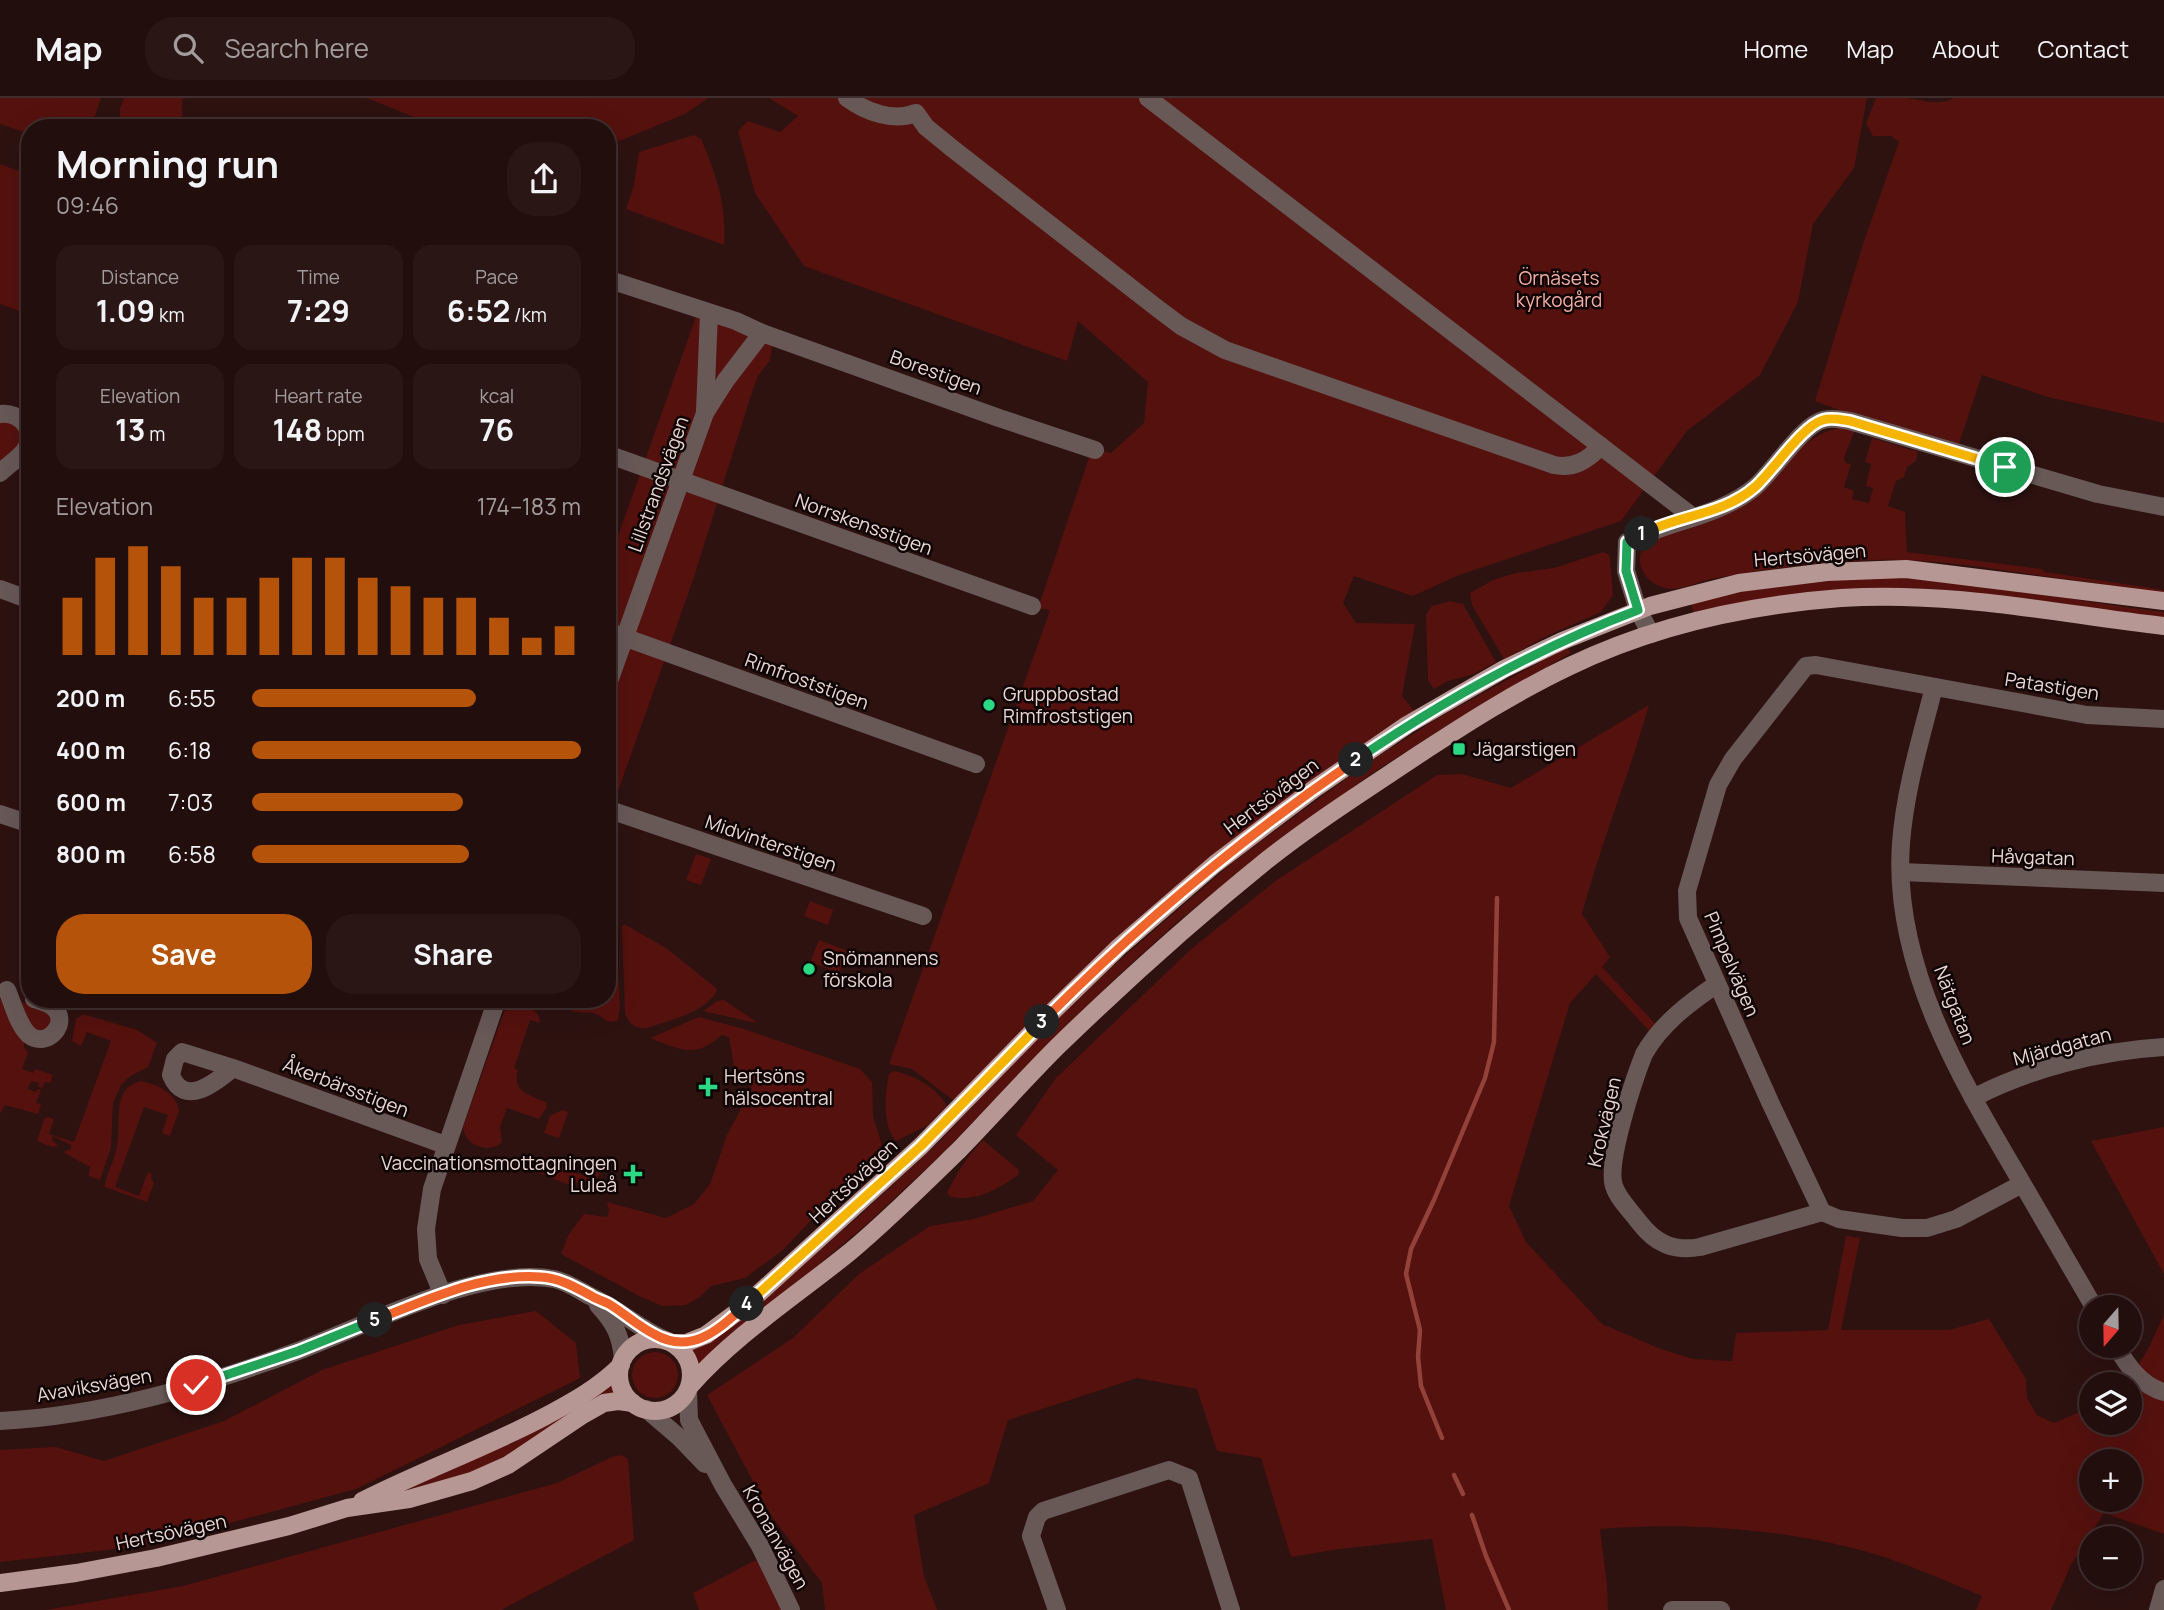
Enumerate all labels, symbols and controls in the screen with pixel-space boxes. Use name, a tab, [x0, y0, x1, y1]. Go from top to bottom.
search box	[145, 17, 635, 80]
text: Map	[35, 26, 103, 71]
icon: search	[169, 29, 207, 67]
text: Search here	[225, 30, 369, 66]
text: Home	[1743, 32, 1808, 65]
text: Map	[1846, 32, 1894, 65]
text: About	[1932, 32, 2000, 65]
text: Contact	[2038, 32, 2129, 65]
text: Morning run	[56, 137, 279, 189]
button: share	[507, 142, 581, 216]
text: 09:46	[56, 189, 119, 221]
text: Distance	[101, 264, 179, 290]
text: Time	[297, 264, 340, 290]
text: Pace	[475, 264, 518, 290]
park label: Örnäsets kyrkogård	[1516, 265, 1602, 313]
text: 1.09	[96, 290, 155, 331]
text: 7:29	[287, 290, 350, 331]
text: 6:52	[447, 290, 510, 331]
text: km	[155, 302, 185, 328]
text: /km	[510, 302, 547, 328]
street label: Borestigen	[886, 343, 986, 401]
text: Elevation	[100, 383, 180, 409]
text: Heart rate	[274, 383, 363, 409]
text: kcal	[479, 383, 514, 409]
text: 13	[115, 409, 146, 450]
text: 148	[272, 409, 322, 450]
text: 76	[479, 409, 514, 450]
street label: Lillstrandsvägen	[621, 413, 695, 555]
text: m	[146, 421, 165, 447]
text: bpm	[322, 421, 365, 447]
pin	[1975, 437, 2035, 497]
icon: arrive	[1986, 448, 2024, 486]
street label: Norrskensstigen	[792, 487, 936, 561]
text: Elevation	[56, 490, 153, 522]
text: 174–183 m	[477, 490, 581, 522]
pin: 1	[1624, 516, 1660, 551]
text: 1	[1637, 520, 1646, 546]
street label: Hertsövägen	[1753, 537, 1867, 573]
street label: Rimfroststigen	[741, 647, 873, 715]
street label: Patastigen	[2003, 666, 2101, 706]
place label: Gruppbostad Rimfroststigen	[1003, 681, 1133, 729]
text: 200 m	[56, 682, 125, 714]
text: 6:55	[168, 682, 216, 714]
marker: Gruppbostad Rimfroststigen	[981, 697, 997, 713]
text: 400 m	[56, 734, 126, 766]
text: 6:18	[168, 734, 211, 766]
place label: Jägarstigen	[1473, 736, 1576, 762]
marker: Jägarstigen	[1451, 741, 1467, 757]
pin: 2	[1338, 742, 1374, 778]
text: 2	[1350, 746, 1361, 772]
street label: Hertsövägen	[1218, 752, 1324, 840]
text: 600 m	[56, 786, 126, 818]
text: 7:03	[168, 786, 213, 818]
street label: Midvinterstigen	[702, 808, 840, 878]
text: 800 m	[56, 838, 126, 870]
text: 6:58	[168, 838, 216, 870]
street label: Håvgatan	[1991, 843, 2075, 871]
street label: Pimpelvägen	[1698, 907, 1766, 1021]
button: Save	[56, 914, 312, 994]
button: Share	[326, 914, 581, 994]
place label: Snömannens förskola	[823, 945, 938, 993]
marker: Snömannens förskola	[801, 961, 817, 977]
street label: Nätgatan	[1928, 962, 1982, 1048]
pin: 3	[1024, 1004, 1060, 1040]
text: 3	[1036, 1008, 1047, 1034]
street label: Mjärdgatan	[2010, 1020, 2114, 1072]
street label: Åkerbärsstigen	[279, 1051, 413, 1123]
place label: Hertsöns hälsocentral	[724, 1063, 833, 1111]
street label: Krokvägen	[1581, 1074, 1627, 1170]
marker: Hertsöns hälsocentral	[698, 1077, 718, 1097]
street label: Hertsövägen	[803, 1133, 903, 1229]
place label: Vaccinationsmottagningen Luleå	[381, 1150, 617, 1198]
marker: Vaccinationsmottagningen Luleå	[623, 1164, 643, 1184]
pin: 4	[730, 1286, 764, 1322]
text: 4	[741, 1290, 752, 1316]
north arrow	[2079, 1295, 2142, 1358]
map controls	[2079, 1295, 2142, 1589]
pin: 5	[358, 1302, 392, 1338]
text: 5	[369, 1306, 380, 1332]
pin	[166, 1355, 226, 1415]
street label: Avaviksvägen	[34, 1362, 154, 1408]
icon: check	[177, 1366, 215, 1404]
button: layers	[2079, 1372, 2142, 1435]
button: +	[2079, 1449, 2142, 1512]
street label: Kronanvägen	[737, 1480, 815, 1594]
street label: Hertsövägen	[113, 1508, 229, 1556]
button: −	[2079, 1526, 2142, 1589]

